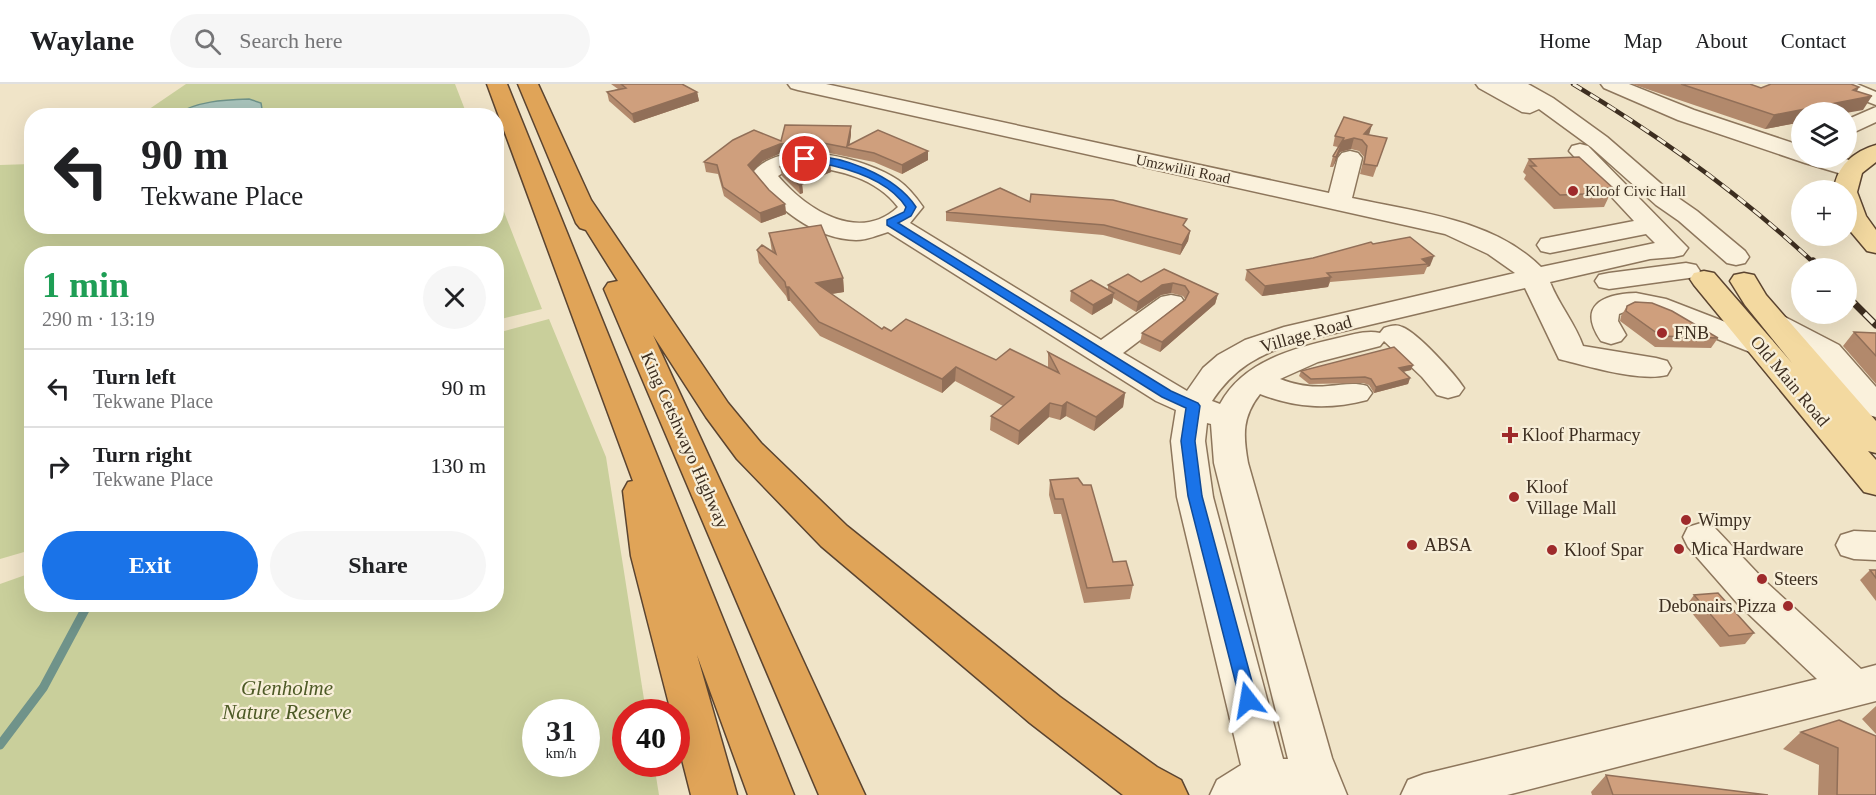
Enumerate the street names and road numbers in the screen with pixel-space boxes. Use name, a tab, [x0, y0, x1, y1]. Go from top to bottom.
street label: Umzwilili Road	[1134, 151, 1232, 187]
street label: Village Road	[1258, 311, 1354, 357]
street label: Old Main Road	[1746, 332, 1834, 430]
street label: King Cetshwayo Highway	[637, 349, 733, 531]

